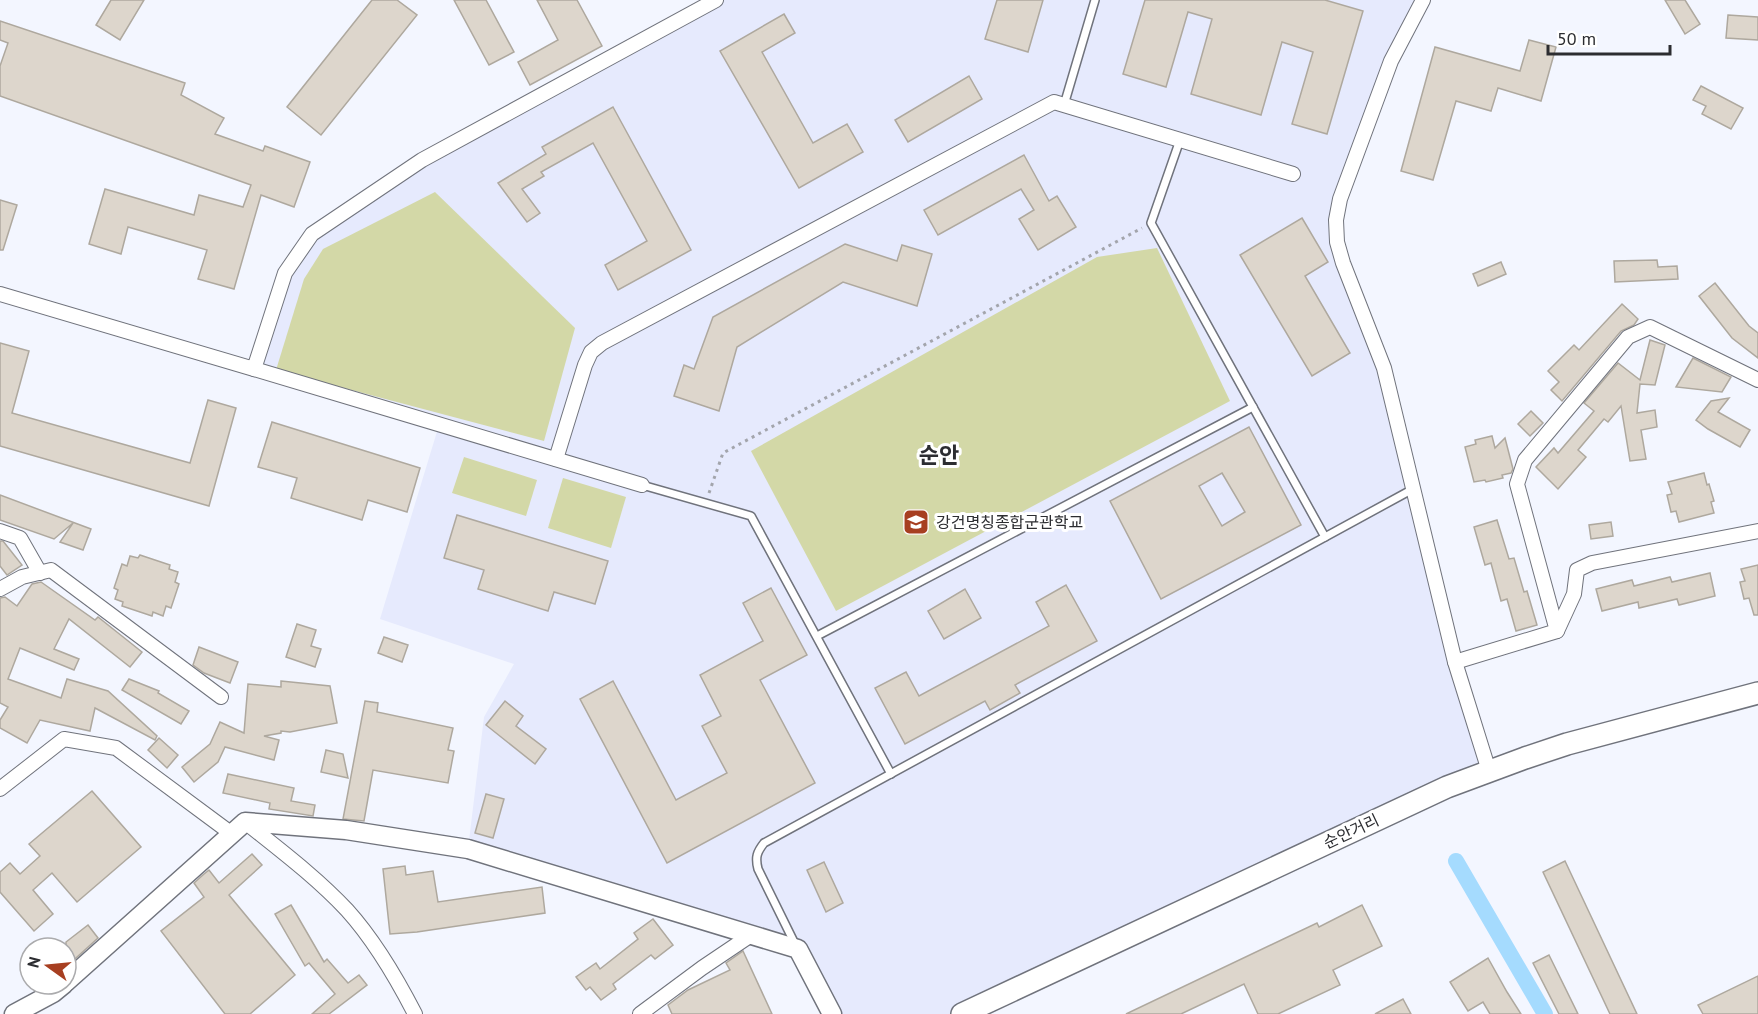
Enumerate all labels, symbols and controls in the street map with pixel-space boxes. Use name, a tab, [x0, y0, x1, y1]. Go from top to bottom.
scale bar	[1548, 18, 1670, 56]
text: 50 m	[1557, 27, 1596, 50]
district label: 순안	[919, 441, 959, 469]
school or university icon: 강건명칭종합군관학교	[901, 507, 931, 537]
place label: 강건명칭종합군관학교	[936, 512, 1083, 532]
street label: 순안거리	[1320, 809, 1382, 853]
north arrow	[18, 936, 78, 996]
text: N	[22, 954, 45, 970]

